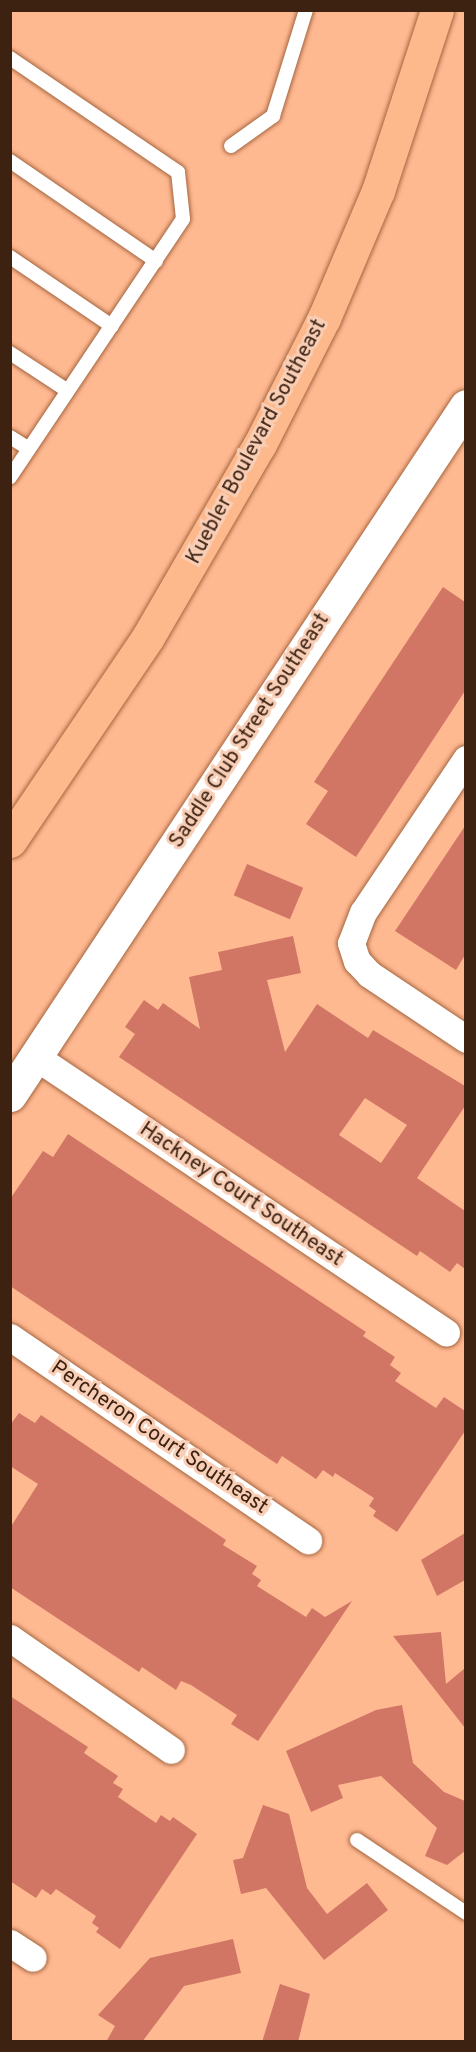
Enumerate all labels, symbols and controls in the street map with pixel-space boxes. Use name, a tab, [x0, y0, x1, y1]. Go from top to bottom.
street label: Kuebler Boulevard Southeast	[182, 315, 332, 569]
street label: Saddle Club Street Southeast	[165, 609, 335, 853]
street label: Hackney Court Southeast	[134, 1117, 348, 1273]
street label: Percheron Court Southeast	[46, 1356, 272, 1520]

